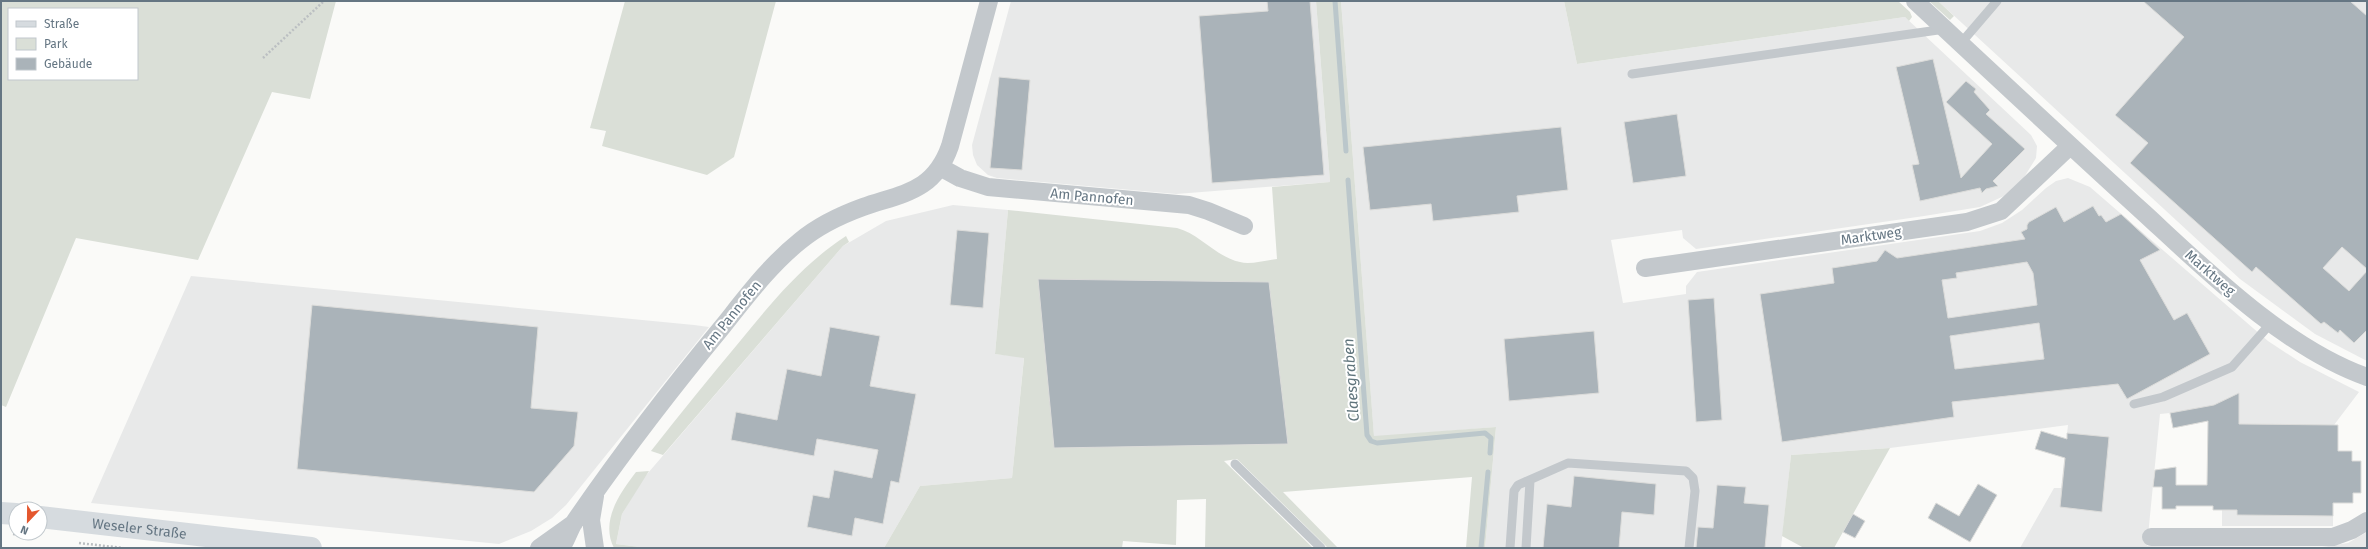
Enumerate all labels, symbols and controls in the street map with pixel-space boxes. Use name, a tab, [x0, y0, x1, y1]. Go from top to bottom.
legend	[8, 8, 138, 80]
text: Straße	[44, 17, 79, 31]
text: Park	[44, 37, 68, 51]
text: Gebäude	[44, 57, 92, 71]
street label: Am Pannofen	[1050, 185, 1134, 209]
street label: Marktweg	[1840, 223, 1903, 249]
street label: Marktweg	[2181, 247, 2239, 300]
street label: Am Pannofen	[699, 277, 765, 353]
water label: Claesgraben	[1339, 338, 1363, 422]
north arrow	[8, 501, 48, 541]
street label: Weseler Straße	[91, 515, 188, 542]
text: N	[19, 522, 30, 537]

